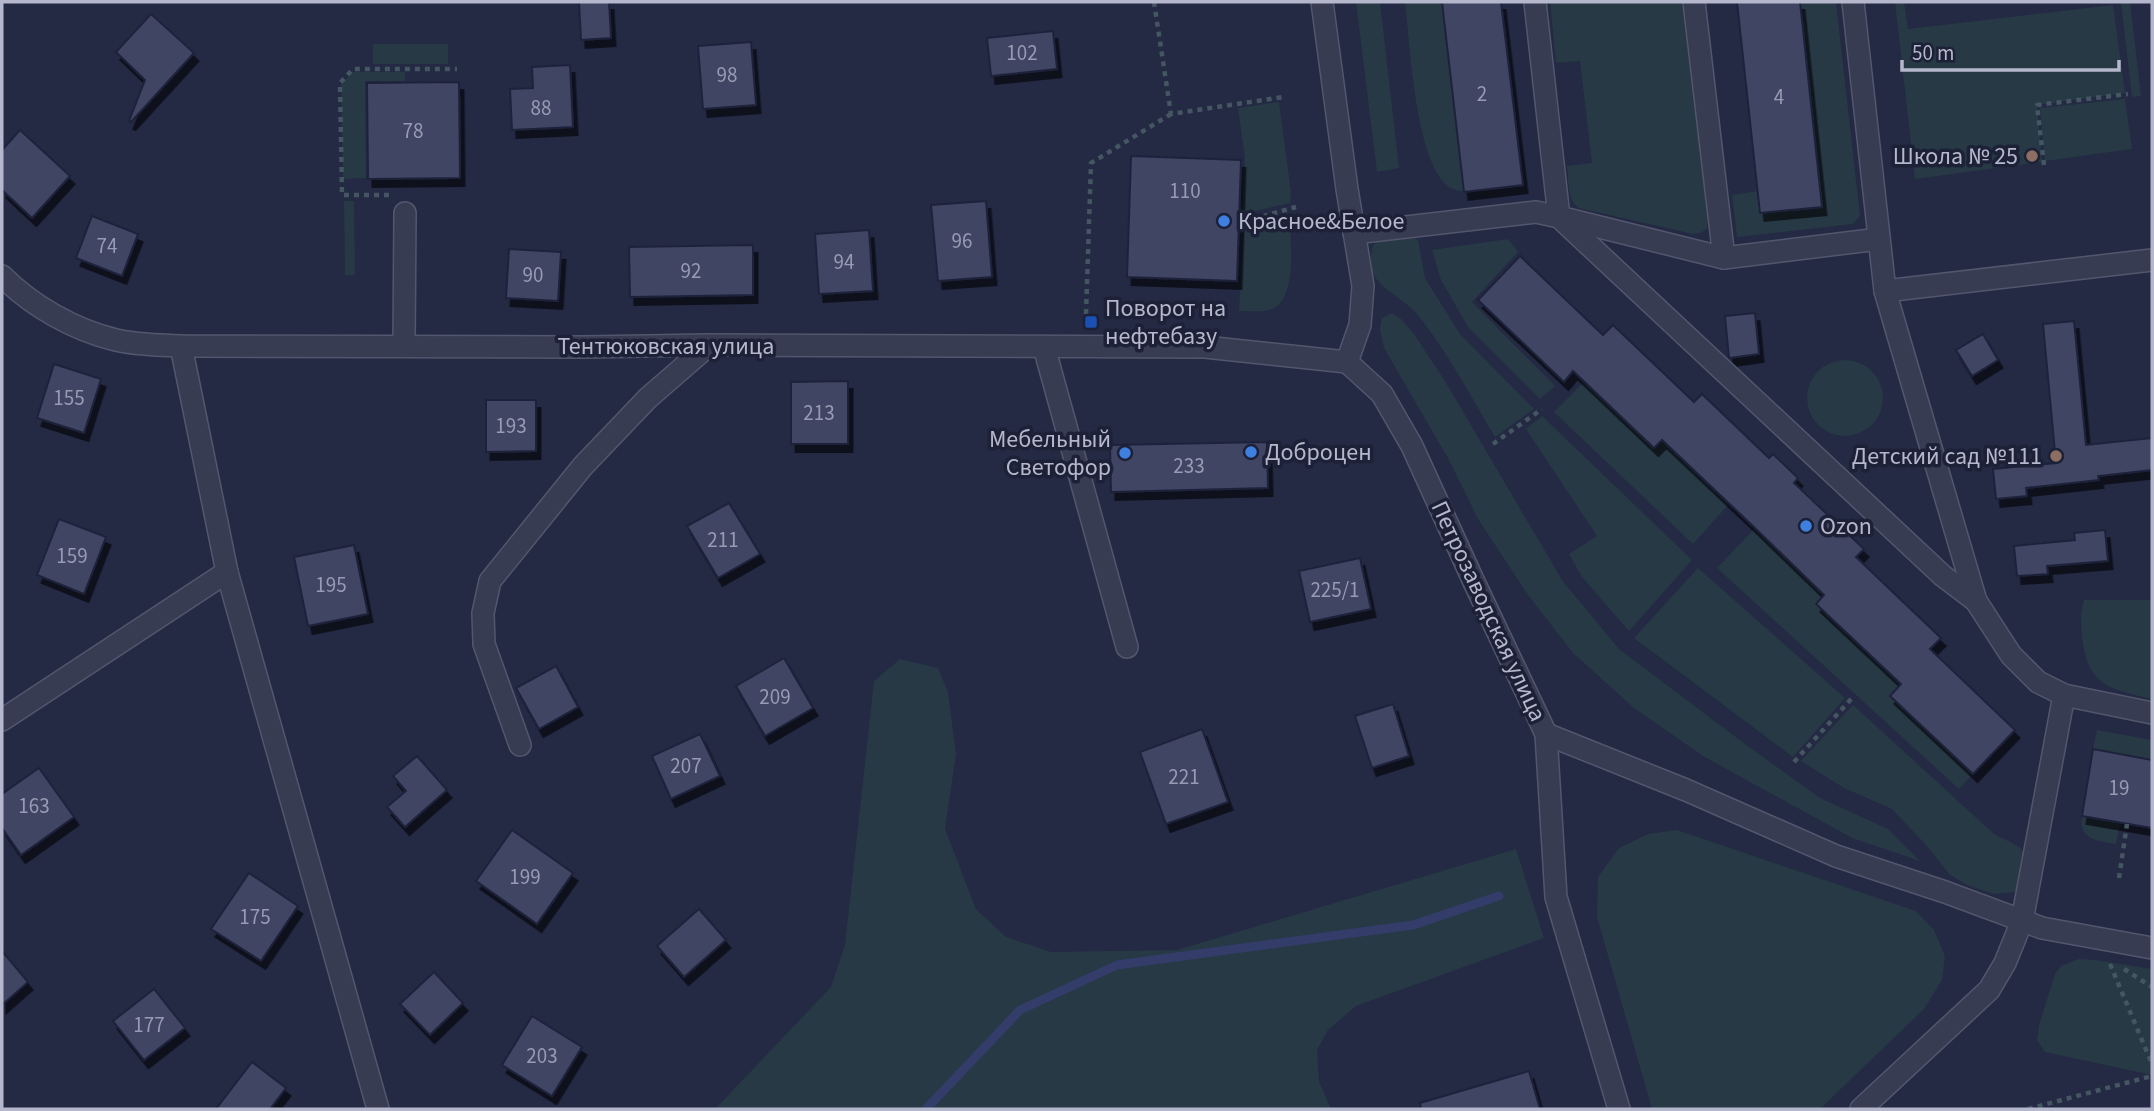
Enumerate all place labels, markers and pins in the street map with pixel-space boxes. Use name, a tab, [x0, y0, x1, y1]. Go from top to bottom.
place label: Школа № 25	[1893, 139, 2018, 174]
marker: Школа № 25	[2024, 148, 2040, 164]
place label: Красное&Белое	[1238, 204, 1404, 239]
marker: Красное&Белое	[1216, 213, 1232, 229]
place label: Поворот на нефтебазу	[1105, 291, 1226, 354]
marker: Поворот на нефтебазу	[1083, 314, 1099, 330]
place label: Мебельный Светофор	[989, 422, 1111, 485]
place label: Доброцен	[1265, 435, 1372, 470]
place label: Детский сад №111	[1852, 439, 2042, 474]
marker: Доброцен	[1243, 444, 1259, 460]
marker: Мебельный Светофор	[1117, 445, 1133, 461]
marker: Детский сад №111	[2048, 448, 2064, 464]
place label: Ozon	[1820, 509, 1872, 544]
marker: Ozon	[1798, 518, 1814, 534]

